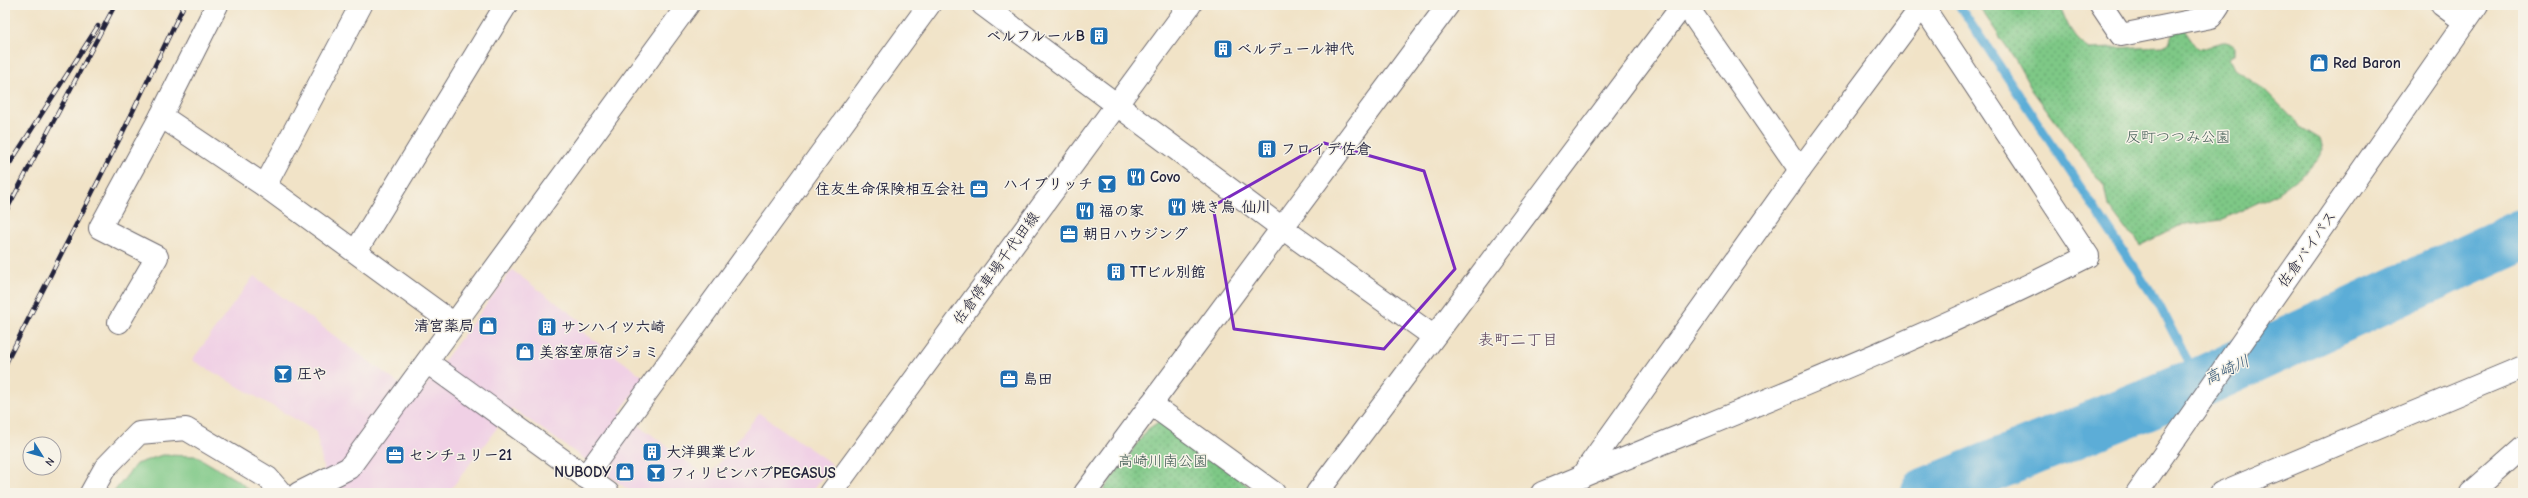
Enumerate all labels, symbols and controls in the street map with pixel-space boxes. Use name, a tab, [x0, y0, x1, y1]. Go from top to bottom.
building icon: ベルフルールB	[1088, 25, 1110, 47]
place label: ベルフルールB	[986, 27, 1085, 45]
building icon: ベルデュール神代	[1212, 38, 1234, 60]
place label: ベルデュール神代	[1237, 40, 1355, 58]
shop icon: Red Baron	[2308, 52, 2330, 74]
place label: Red Baron	[2333, 54, 2401, 72]
park label: 反町つつみ公園	[2125, 128, 2231, 146]
building icon: フロイデ佐倉	[1256, 138, 1278, 160]
place label: フロイデ佐倉	[1281, 140, 1371, 158]
restaurant icon: Covo	[1125, 166, 1147, 188]
place label: Covo	[1150, 168, 1181, 186]
bar icon: ハイブリッチ	[1096, 173, 1118, 195]
place label: ハイブリッチ	[1003, 175, 1093, 193]
office icon: 住友生命保険相互会社	[968, 178, 990, 200]
place label: 住友生命保険相互会社	[815, 180, 965, 198]
restaurant icon: 焼き鳥 仙川	[1166, 196, 1188, 218]
place label: 焼き鳥 仙川	[1191, 198, 1271, 216]
restaurant icon: 福の家	[1074, 200, 1096, 222]
place label: 福の家	[1099, 202, 1144, 220]
street label: 佐倉バイパス	[2274, 207, 2340, 291]
street label: 佐倉停車場千代田線	[949, 208, 1043, 328]
office icon: 朝日ハウジング	[1058, 223, 1080, 245]
place label: 朝日ハウジング	[1083, 225, 1188, 243]
building icon: TTビル別館	[1105, 261, 1127, 283]
place label: TTビル別館	[1130, 263, 1206, 281]
shop icon: 清宮薬局	[477, 315, 499, 337]
building icon: サンハイツ六崎	[536, 316, 558, 338]
place label: 清宮薬局	[414, 317, 474, 335]
place label: サンハイツ六崎	[561, 318, 665, 336]
district label: 表町二丁目	[1478, 331, 1558, 349]
shop icon: 美容室原宿ジョミ	[514, 341, 536, 363]
place label: 美容室原宿ジョミ	[539, 343, 659, 361]
water label: 高崎川	[2201, 352, 2253, 388]
bar icon: 圧や	[272, 363, 294, 385]
place label: 圧や	[297, 365, 327, 383]
office icon: 島田	[998, 368, 1020, 390]
place label: 島田	[1023, 370, 1053, 388]
north arrow	[22, 436, 62, 476]
building icon: 大洋興業ビル	[641, 441, 663, 463]
place label: 大洋興業ビル	[666, 443, 756, 461]
office icon: センチュリー21	[384, 444, 406, 466]
place label: センチュリー21	[409, 446, 512, 464]
park label: 高崎川南公園	[1118, 452, 1208, 470]
text: N	[42, 455, 57, 468]
shop icon: NUBODY	[614, 461, 636, 483]
bar icon: フィリピンパブPEGASUS	[645, 462, 667, 484]
place label: NUBODY	[554, 463, 611, 481]
place label: フィリピンパブPEGASUS	[670, 464, 836, 482]

